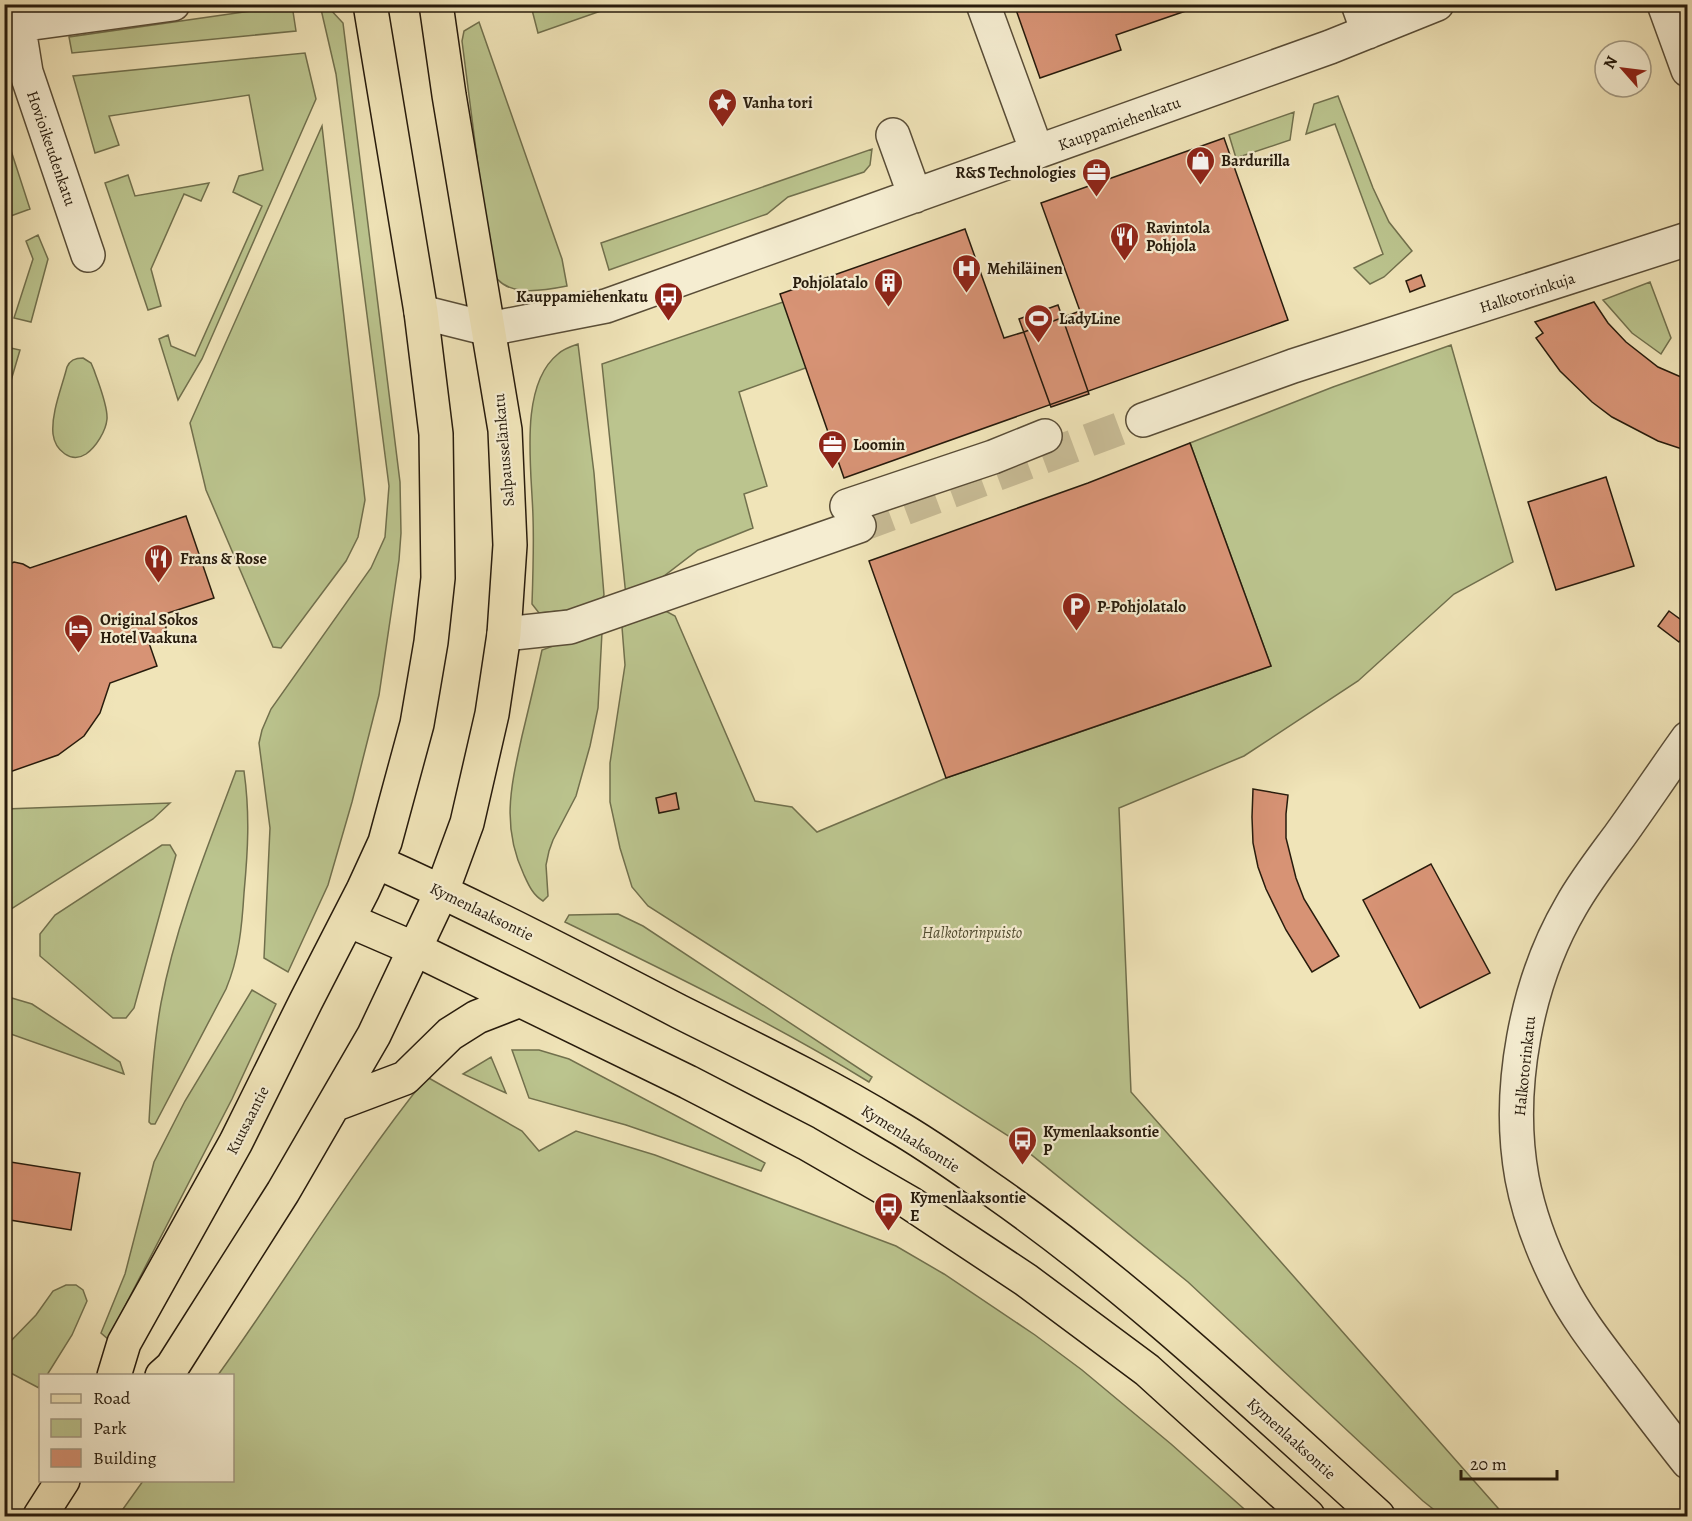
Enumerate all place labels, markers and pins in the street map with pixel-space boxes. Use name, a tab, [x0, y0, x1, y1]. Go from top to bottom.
place icon: Vanha tori	[706, 86, 738, 128]
place label: Vanha tori	[742, 92, 813, 114]
shop icon: Bardurilla	[1184, 144, 1216, 186]
place label: Bardurilla	[1221, 150, 1290, 172]
office icon: R&S Technologies	[1081, 156, 1113, 198]
place label: R&S Technologies	[955, 162, 1076, 184]
place label: Ravintola Pohjola	[1146, 217, 1210, 257]
restaurant icon: Ravintola Pohjola	[1109, 220, 1141, 262]
hospital icon: Mehiläinen	[950, 252, 982, 294]
place label: Mehiläinen	[987, 258, 1063, 280]
building icon: Pohjolatalo	[873, 266, 905, 308]
place label: Pohjolatalo	[792, 272, 868, 294]
bus stop icon: Kauppamiehenkatu	[653, 280, 685, 322]
place label: Kauppamiehenkatu	[516, 286, 648, 308]
sports icon: LadyLine	[1022, 302, 1054, 344]
place label: LadyLine	[1059, 308, 1120, 330]
office icon: Loomin	[816, 428, 848, 470]
place label: Loomin	[853, 434, 905, 456]
restaurant icon: Frans & Rose	[143, 542, 175, 584]
place label: Frans & Rose	[180, 548, 267, 570]
parking icon: P-Pohjolatalo	[1060, 590, 1092, 632]
place label: P-Pohjolatalo	[1097, 596, 1186, 618]
place label: Original Sokos Hotel Vaakuna	[100, 609, 198, 649]
hotel icon: Original Sokos Hotel Vaakuna	[63, 612, 95, 654]
place label: Kymenlaaksontie P	[1043, 1121, 1159, 1161]
bus stop icon: Kymenlaaksontie P	[1006, 1124, 1038, 1166]
place label: Kymenlaaksontie E	[910, 1187, 1026, 1227]
bus stop icon: Kymenlaaksontie E	[873, 1190, 905, 1232]

